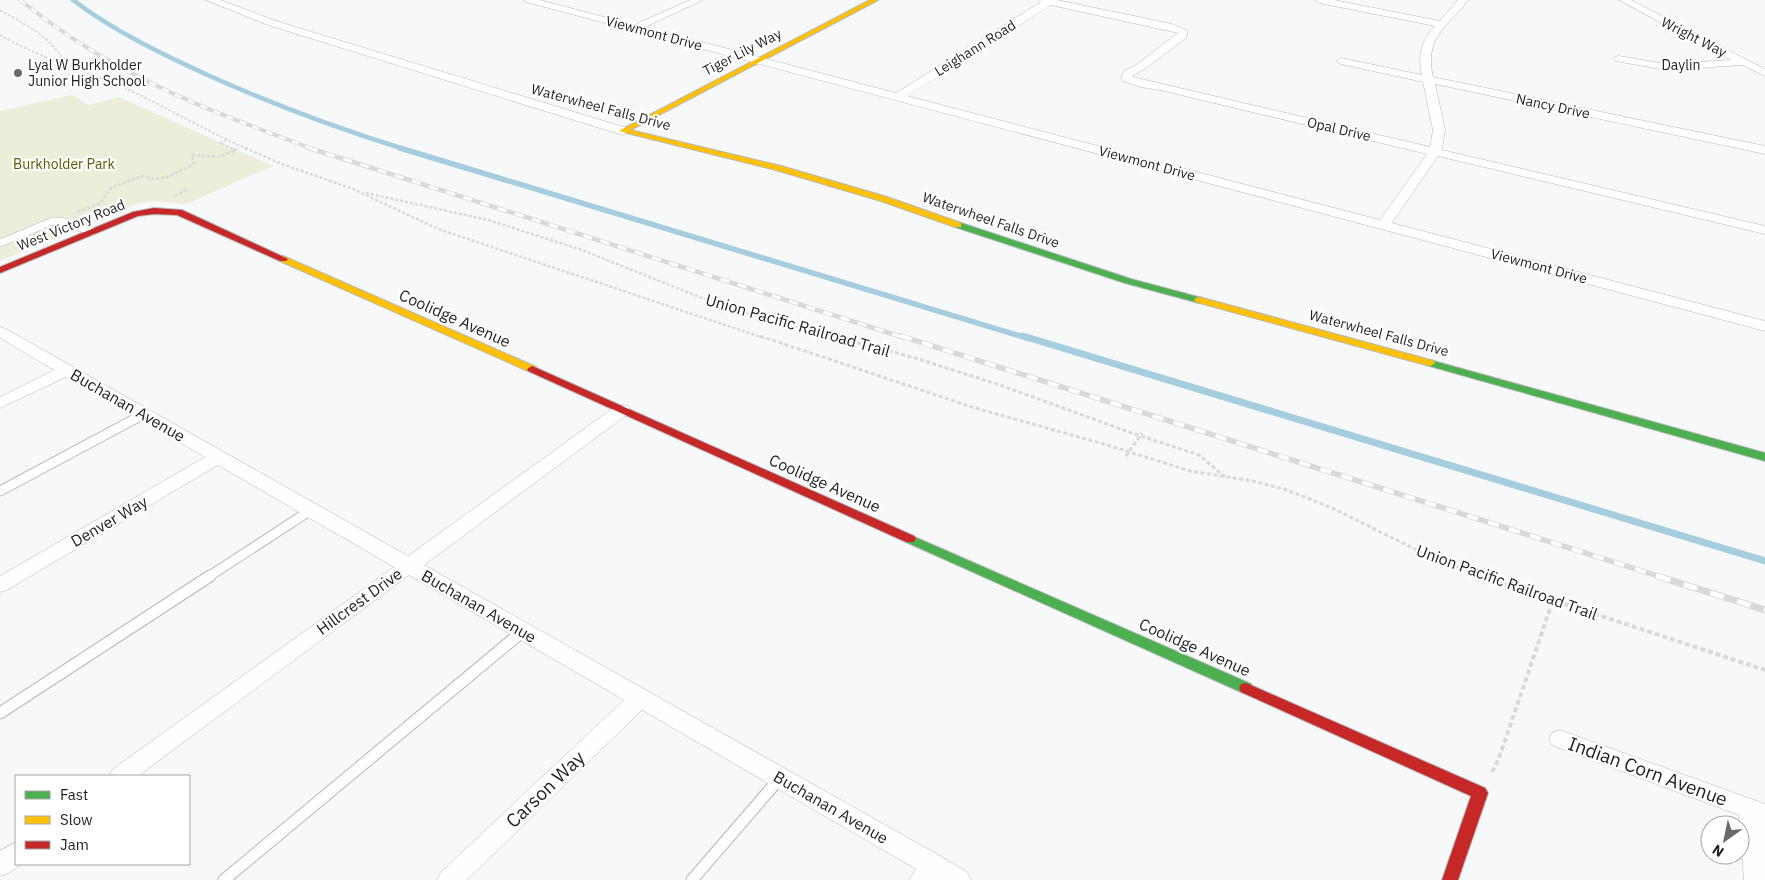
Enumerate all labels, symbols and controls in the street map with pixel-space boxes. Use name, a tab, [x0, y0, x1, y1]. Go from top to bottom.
street label: Viewmont Drive	[604, 11, 705, 55]
street label: Wright Way	[1658, 13, 1730, 61]
street label: Leighann Road	[931, 16, 1019, 80]
street label: Tiger Lily Way	[700, 24, 784, 80]
place label: Lyal W Burkholder Junior High School	[28, 56, 146, 90]
street label: Daylin	[1661, 56, 1701, 74]
marker: Lyal W Burkholder Junior High School	[12, 67, 24, 79]
street label: Waterwheel Falls Drive	[529, 80, 673, 134]
street label: Nancy Drive	[1514, 89, 1592, 123]
street label: Opal Drive	[1305, 113, 1373, 145]
street label: Viewmont Drive	[1097, 141, 1198, 185]
park label: Burkholder Park	[13, 155, 116, 173]
street label: Waterwheel Falls Drive	[920, 188, 1062, 252]
street label: West Victory Road	[15, 195, 127, 255]
street label: Viewmont Drive	[1489, 244, 1590, 288]
street label: Coolidge Avenue	[396, 284, 514, 352]
street label: Union Pacific Railroad Trail	[703, 289, 893, 361]
street label: Waterwheel Falls Drive	[1307, 306, 1451, 360]
street label: Buchanan Avenue	[67, 364, 189, 446]
street label: Coolidge Avenue	[766, 449, 884, 517]
street label: Denver Way	[67, 491, 151, 551]
street label: Union Pacific Railroad Trail	[1414, 540, 1600, 624]
street label: Hillcrest Drive	[312, 563, 406, 639]
street label: Buchanan Avenue	[418, 565, 540, 647]
street label: Coolidge Avenue	[1136, 613, 1254, 681]
street label: Indian Corn Avenue	[1565, 731, 1731, 811]
street label: Carson Way	[501, 745, 590, 832]
street label: Buchanan Avenue	[770, 766, 892, 848]
legend	[15, 775, 190, 865]
text: Fast	[60, 785, 88, 804]
text: Slow	[60, 810, 93, 829]
north arrow	[1700, 815, 1750, 865]
text: Jam	[60, 835, 89, 854]
text: N	[1709, 841, 1727, 861]

